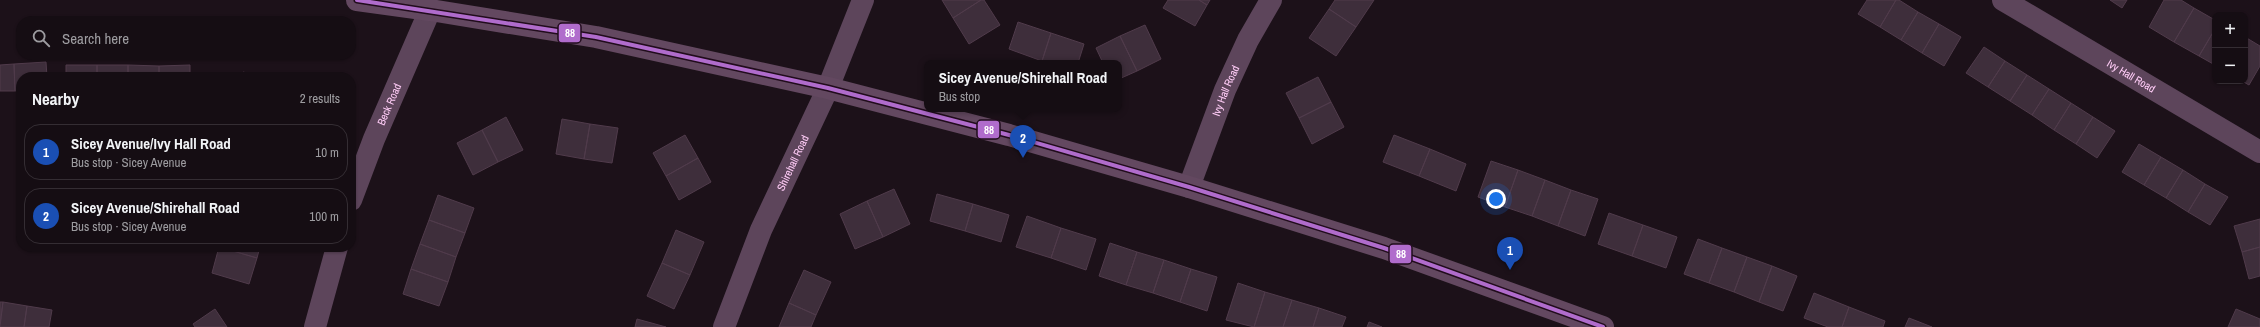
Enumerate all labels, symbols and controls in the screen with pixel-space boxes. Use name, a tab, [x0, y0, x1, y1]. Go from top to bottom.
map controls	[2212, 12, 2248, 84]
button: +	[2212, 12, 2248, 48]
search box	[16, 16, 356, 60]
line badge: 88	[558, 23, 581, 43]
text: 88	[565, 26, 575, 40]
icon: search	[30, 27, 52, 49]
text: Search here	[62, 28, 129, 49]
button: −	[2212, 48, 2248, 84]
street label: Ivy Hall Road	[2105, 56, 2158, 96]
popup	[924, 60, 1122, 112]
street label: Ivy Hall Road	[1209, 63, 1242, 118]
text: Sicey Avenue/Shirehall Road	[939, 67, 1107, 88]
street label: Beck Road	[374, 81, 404, 127]
text: Nearby	[32, 87, 79, 110]
text: Bus stop	[939, 88, 980, 105]
text: 2 results	[300, 90, 340, 107]
line badge: 88	[977, 120, 1000, 139]
text: 88	[984, 123, 994, 137]
pin: 2	[1010, 125, 1036, 158]
text: Sicey Avenue/Ivy Hall Road	[71, 133, 231, 154]
street label: Shirehall Road	[774, 133, 812, 193]
text: 1	[43, 144, 49, 161]
text: 10 m	[315, 144, 339, 161]
text: Bus stop · Sicey Avenue	[71, 154, 186, 171]
your location	[1486, 189, 1506, 209]
text: Sicey Avenue/Shirehall Road	[71, 197, 240, 218]
text: 2	[43, 208, 49, 225]
text: 100 m	[309, 208, 339, 225]
text: Bus stop · Sicey Avenue	[71, 218, 186, 235]
pin: 1	[1497, 237, 1523, 270]
line badge: 88	[1389, 244, 1412, 264]
text: 88	[1396, 247, 1406, 261]

